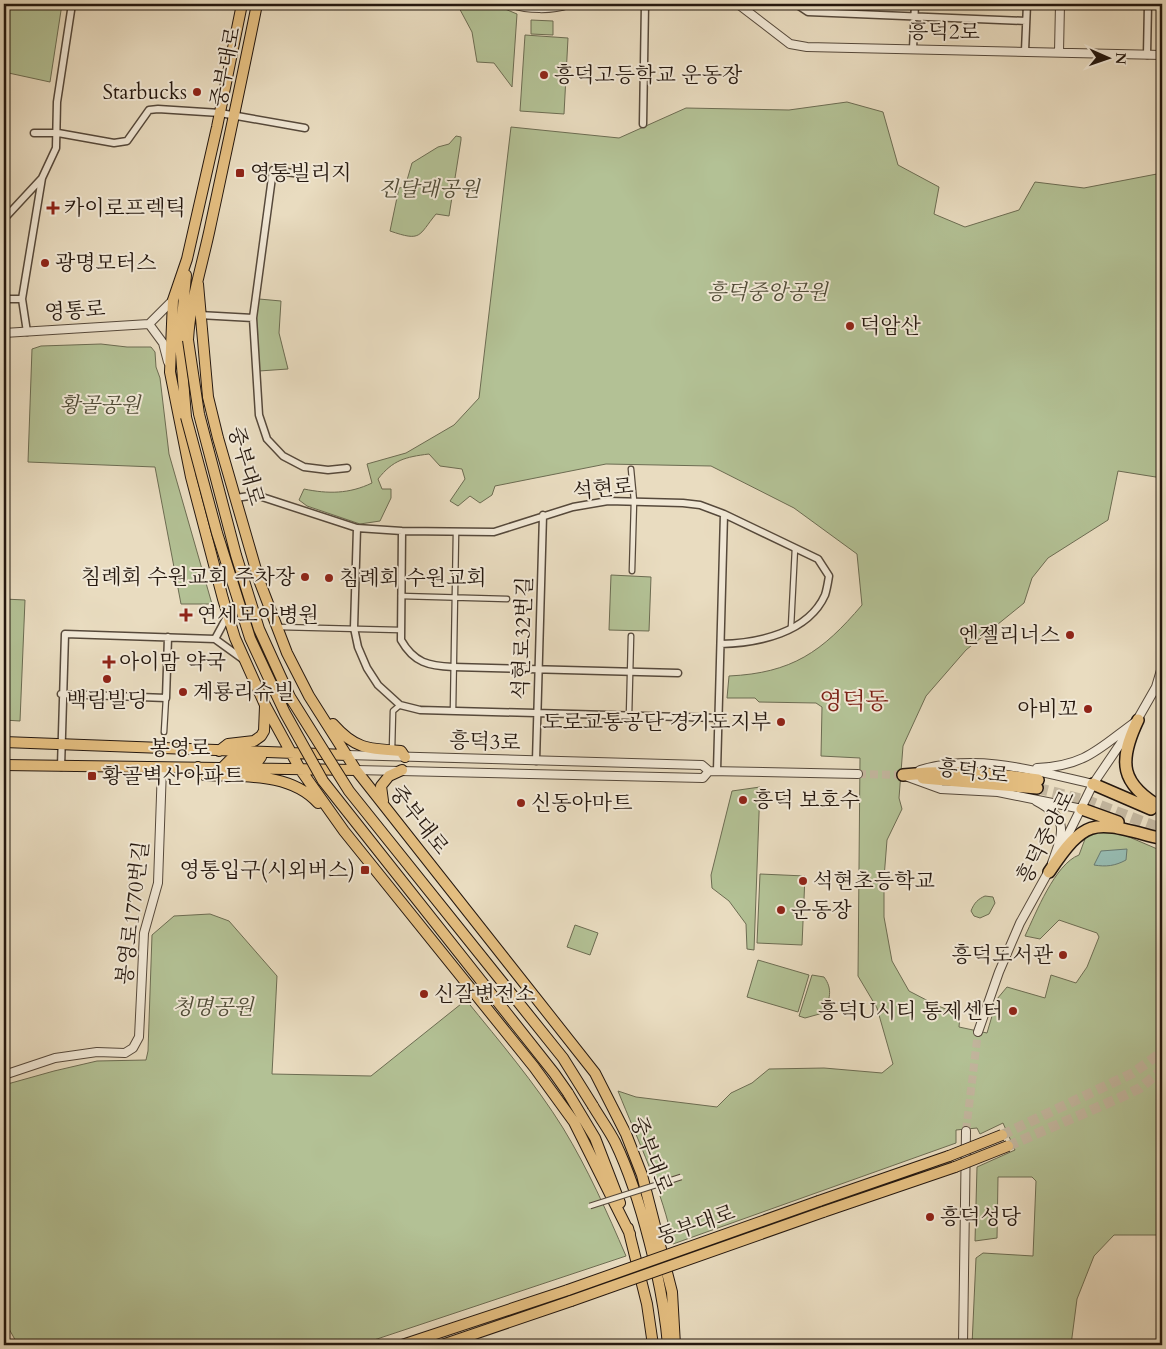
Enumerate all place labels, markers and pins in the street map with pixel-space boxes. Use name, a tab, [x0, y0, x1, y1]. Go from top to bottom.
place label: 흥덕고등학교 운동장	[554, 61, 743, 90]
marker: 흥덕고등학교 운동장	[538, 69, 550, 81]
place label: Starbucks	[102, 78, 187, 107]
marker: Starbucks	[191, 86, 203, 98]
place label: 영통빌리지	[250, 159, 351, 188]
marker: 영통빌리지	[234, 167, 246, 179]
place label: 카이로프렉틱	[64, 194, 186, 223]
marker: 카이로프렉틱	[46, 201, 60, 215]
place label: 광명모터스	[55, 249, 156, 278]
marker: 광명모터스	[39, 257, 51, 269]
place label: 덕암산	[860, 312, 922, 341]
marker: 덕암산	[844, 320, 856, 332]
place label: 침례회 수원교회 주차장	[81, 563, 296, 592]
place label: 침례회 수원교회	[339, 564, 487, 593]
marker: 침례회 수원교회 주차장	[299, 571, 311, 583]
marker: 침례회 수원교회	[323, 572, 335, 584]
place label: 연세모아병원	[197, 601, 319, 630]
marker: 연세모아병원	[179, 608, 193, 622]
place label: 엔젤리너스	[959, 621, 1060, 650]
marker: 엔젤리너스	[1064, 629, 1076, 641]
place label: 아이맘 약국	[119, 648, 226, 677]
marker: 아이맘 약국	[103, 656, 115, 668]
marker: 백림빌딩	[101, 673, 113, 685]
place label: 계룡리슈빌	[193, 678, 294, 707]
place label: 백림빌딩	[66, 686, 148, 715]
marker: 계룡리슈빌	[177, 686, 189, 698]
place label: 아비꼬	[1017, 695, 1078, 724]
marker: 아비꼬	[1082, 703, 1094, 715]
place label: 도로교통공단 경기도지부	[542, 708, 771, 737]
marker: 도로교통공단 경기도지부	[775, 716, 787, 728]
place label: 황골벽산아파트	[102, 762, 244, 791]
marker: 황골벽산아파트	[86, 770, 98, 782]
place label: 흥덕 보호수	[753, 786, 860, 815]
place label: 신동아마트	[531, 789, 632, 818]
marker: 흥덕 보호수	[737, 794, 749, 806]
marker: 신동아마트	[515, 797, 527, 809]
place label: 영통입구(시외버스)	[179, 856, 355, 885]
marker: 영통입구(시외버스)	[359, 864, 371, 876]
place label: 석현초등학교	[813, 867, 935, 896]
marker: 석현초등학교	[797, 875, 809, 887]
place label: 운동장	[791, 896, 853, 925]
marker: 운동장	[775, 904, 787, 916]
place label: 흥덕도서관	[952, 941, 1054, 970]
marker: 흥덕도서관	[1057, 949, 1069, 961]
place label: 신갈변전소	[434, 980, 535, 1009]
marker: 신갈변전소	[418, 988, 430, 1000]
place label: 흥덕U시티 통제센터	[818, 997, 1003, 1026]
marker: 흥덕U시티 통제센터	[1007, 1005, 1019, 1017]
place label: 흥덕성당	[940, 1203, 1022, 1232]
marker: 흥덕성당	[924, 1211, 936, 1223]

